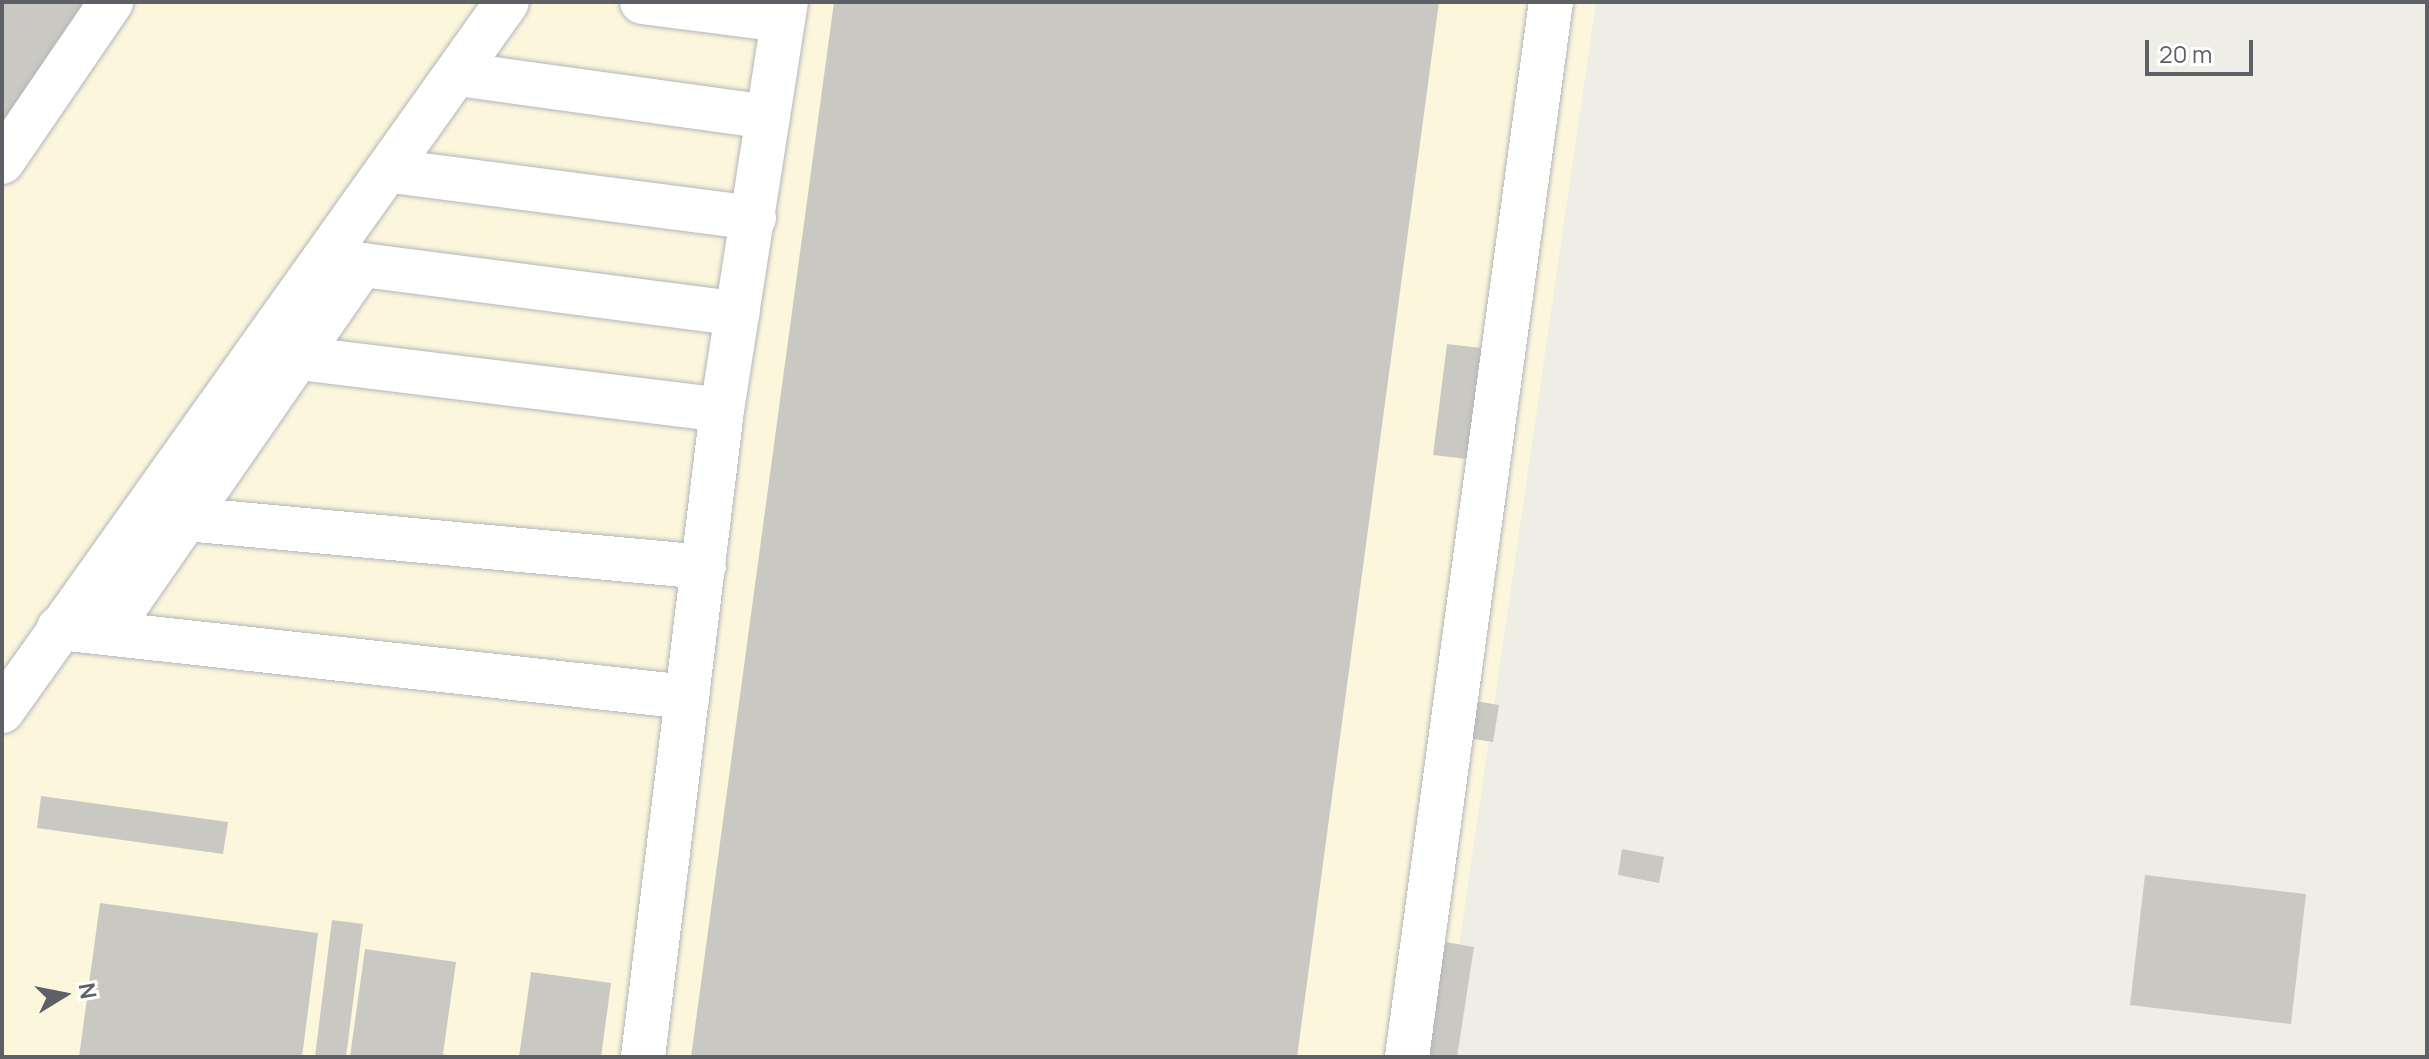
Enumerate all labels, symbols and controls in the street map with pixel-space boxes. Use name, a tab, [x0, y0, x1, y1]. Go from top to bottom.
scale bar	[2149, 24, 2257, 74]
text: 20 m	[2159, 37, 2212, 70]
north arrow	[24, 955, 104, 1035]
text: N	[71, 980, 104, 1001]

